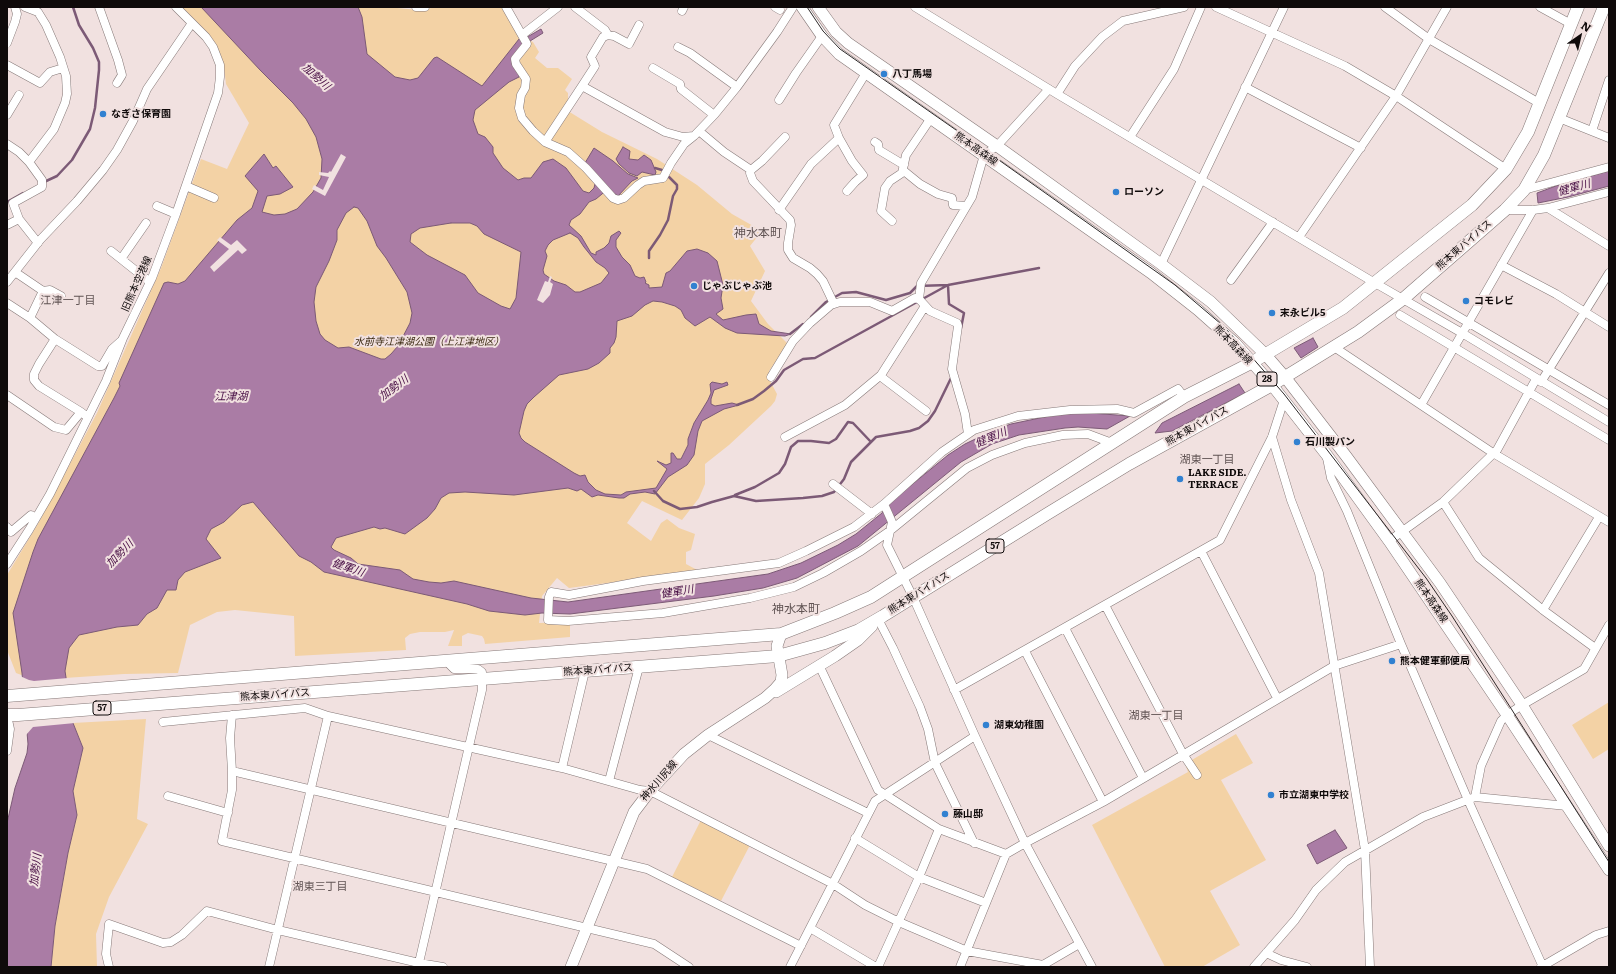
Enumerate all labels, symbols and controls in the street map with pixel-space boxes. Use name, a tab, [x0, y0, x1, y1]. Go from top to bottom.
north arrow	[1560, 16, 1600, 56]
text: N	[1578, 17, 1595, 35]
water label: 加勢川	[299, 61, 333, 93]
place label: 八丁馬場	[892, 68, 932, 80]
marker: 八丁馬場	[879, 69, 889, 79]
place label: なぎさ保育園	[111, 108, 171, 120]
marker: なぎさ保育園	[98, 109, 108, 119]
street label: 熊本高森線	[952, 130, 1000, 168]
water label: 健軍川	[1556, 177, 1592, 199]
place label: ローソン	[1124, 186, 1164, 198]
marker: ローソン	[1111, 187, 1121, 197]
street label: 熊本東バイパス	[1434, 218, 1494, 272]
district label: 神水本町	[734, 226, 782, 240]
street label: 旧熊本空港線	[119, 254, 155, 314]
place label: じゃぶじゃぶ池	[702, 280, 772, 292]
marker: じゃぶじゃぶ池	[689, 281, 699, 291]
district label: 江津一丁目	[41, 294, 95, 308]
place label: コモレビ	[1474, 295, 1514, 307]
marker: コモレビ	[1461, 296, 1471, 306]
place label: 末永ビル5	[1280, 307, 1325, 319]
marker: 末永ビル5	[1267, 308, 1277, 318]
street label: 熊本高森線	[1211, 323, 1255, 367]
park label: 水前寺江津湖公園（上江津地区）	[354, 336, 504, 348]
road number: 28	[1257, 372, 1277, 386]
water label: 加勢川	[377, 373, 411, 403]
water label: 江津湖	[215, 390, 247, 404]
street label: 熊本東バイパス	[1163, 404, 1231, 448]
water label: 健軍川	[973, 425, 1009, 451]
place label: 石川製パン	[1305, 436, 1355, 448]
marker: 石川製パン	[1292, 437, 1302, 447]
district label: 湖東一丁目	[1180, 453, 1234, 467]
place label: LAKE SIDE. TERRACE	[1188, 467, 1247, 490]
marker: LAKE SIDE. TERRACE	[1175, 474, 1185, 484]
water label: 加勢川	[104, 538, 136, 570]
road number: 57	[986, 539, 1004, 553]
water label: 健軍川	[330, 556, 366, 580]
street label: 熊本東バイパス	[886, 569, 952, 617]
street label: 熊本高森線	[1412, 577, 1450, 625]
water label: 健軍川	[660, 583, 694, 601]
district label: 神水本町	[772, 602, 820, 616]
place label: 熊本健軍郵便局	[1400, 655, 1470, 667]
marker: 熊本健軍郵便局	[1387, 656, 1397, 666]
street label: 熊本東バイパス	[563, 662, 633, 678]
street label: 熊本東バイパス	[240, 687, 310, 703]
road number: 57	[93, 701, 111, 715]
district label: 湖東一丁目	[1129, 709, 1183, 723]
place label: 湖東幼稚園	[994, 719, 1044, 731]
marker: 湖東幼稚園	[981, 720, 991, 730]
street label: 神水川尻線	[638, 758, 680, 804]
place label: 市立湖東中学校	[1279, 789, 1349, 801]
marker: 市立湖東中学校	[1266, 790, 1276, 800]
place label: 藤山邸	[953, 808, 983, 820]
marker: 藤山邸	[940, 809, 950, 819]
water label: 加勢川	[27, 853, 45, 887]
district label: 湖東三丁目	[293, 880, 347, 894]

